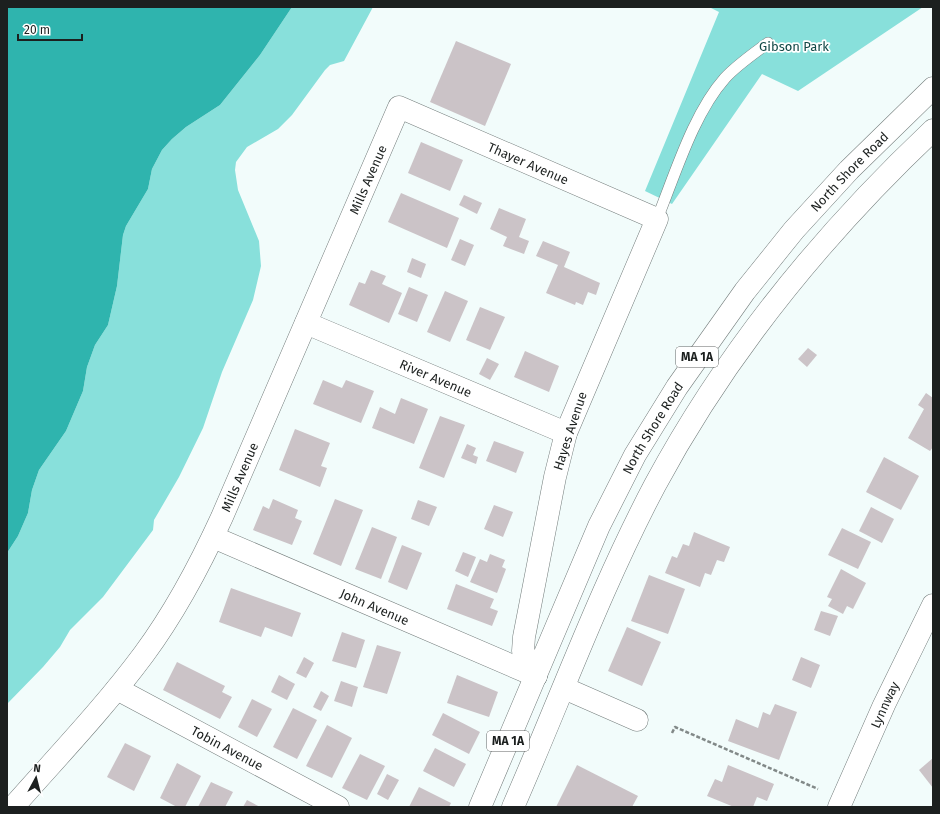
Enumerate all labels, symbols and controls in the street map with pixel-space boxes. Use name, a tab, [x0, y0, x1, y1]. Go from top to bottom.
scale bar	[18, 16, 82, 42]
text: 20 m	[24, 23, 50, 37]
park label: Gibson Park	[759, 39, 829, 54]
street label: North Shore Road	[807, 129, 891, 214]
street label: Thayer Avenue	[486, 139, 571, 187]
street label: Mills Avenue	[346, 142, 389, 217]
road number: MA 1A	[676, 347, 718, 367]
street label: River Avenue	[398, 356, 474, 400]
street label: North Shore Road	[619, 379, 686, 476]
street label: Hayes Avenue	[550, 390, 590, 472]
street label: Mills Avenue	[218, 440, 261, 514]
street label: John Avenue	[338, 585, 411, 628]
street label: Lynnway	[867, 678, 902, 730]
street label: Tobin Avenue	[189, 723, 266, 773]
road number: MA 1A	[487, 731, 529, 751]
north arrow	[16, 758, 56, 798]
text: N	[33, 762, 42, 775]

